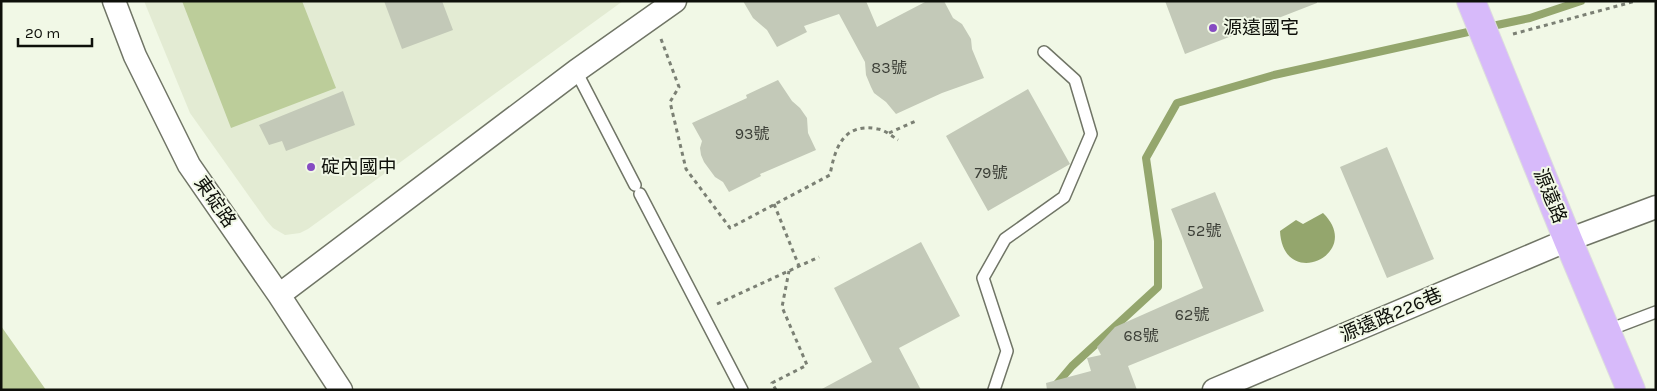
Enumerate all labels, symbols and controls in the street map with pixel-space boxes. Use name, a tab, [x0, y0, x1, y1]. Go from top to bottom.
scale bar	[18, 15, 91, 47]
place label: 源遠國宅	[1223, 17, 1299, 39]
marker: 源遠國宅	[1207, 22, 1219, 34]
text: 20 m	[25, 24, 60, 42]
house number: 83號	[871, 58, 907, 77]
house number: 93號	[735, 124, 769, 143]
place label: 碇內國中	[321, 156, 397, 178]
marker: 碇內國中	[305, 161, 317, 173]
house number: 79號	[975, 163, 1007, 182]
street label: 源遠路	[1529, 165, 1571, 227]
street label: 東碇路	[190, 172, 240, 232]
house number: 52號	[1187, 221, 1221, 240]
street label: 源遠路226巷	[1337, 284, 1445, 346]
house number: 62號	[1175, 305, 1209, 324]
house number: 68號	[1124, 326, 1159, 345]

